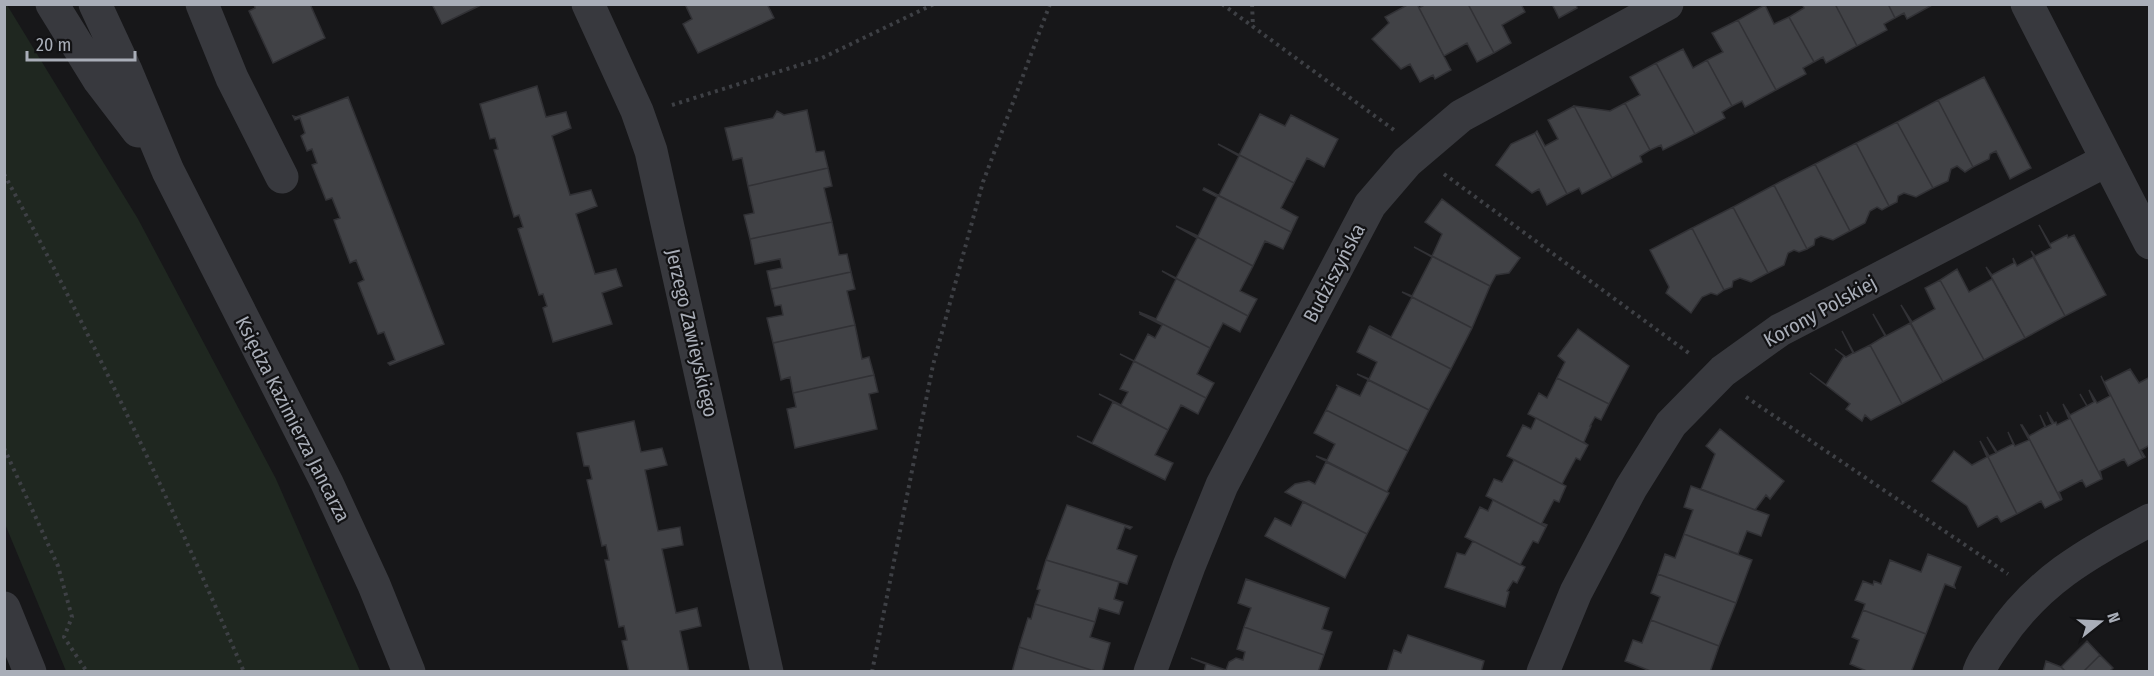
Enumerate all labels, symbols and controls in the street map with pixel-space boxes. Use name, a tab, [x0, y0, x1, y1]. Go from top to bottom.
scale bar	[27, 24, 135, 62]
text: 20 m	[36, 34, 71, 56]
street label: Budziszyńska	[1298, 220, 1370, 326]
street label: Jerzego Zawieyskiego	[661, 247, 723, 419]
street label: Korony Polskiej	[1759, 270, 1881, 352]
street label: Księdza Kazimierza Jancarza	[231, 312, 355, 526]
north arrow	[2070, 592, 2130, 652]
text: N	[2103, 610, 2124, 625]

